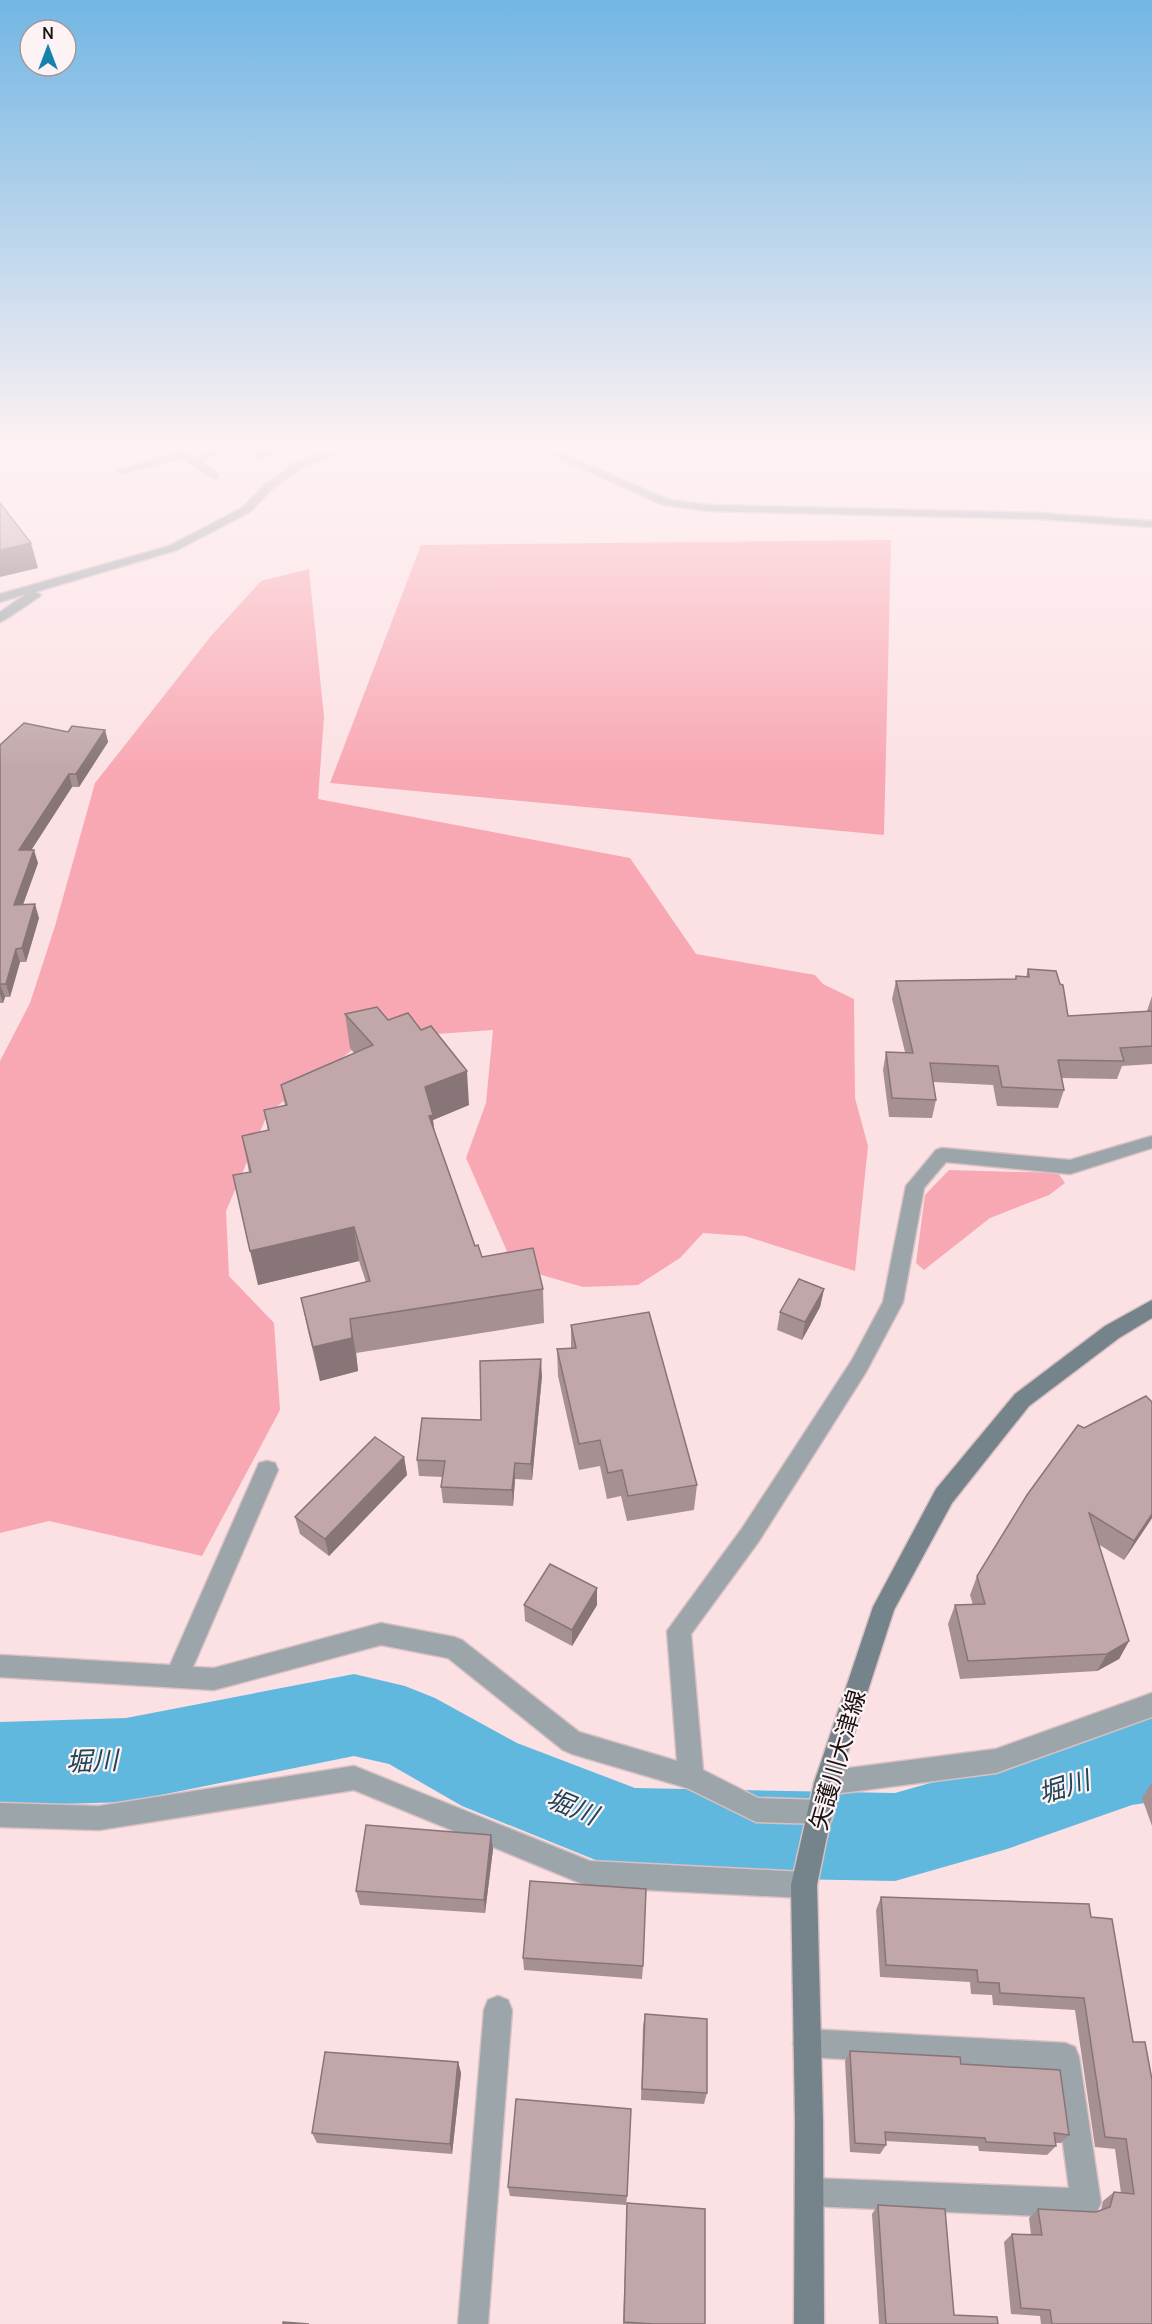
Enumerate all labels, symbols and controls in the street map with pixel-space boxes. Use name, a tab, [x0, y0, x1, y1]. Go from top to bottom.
north arrow	[18, 18, 78, 78]
text: N	[42, 22, 54, 44]
street label: 矢護川大津線	[801, 1686, 872, 1833]
water label: 堀川	[65, 1741, 122, 1779]
water label: 堀川	[1034, 1760, 1097, 1811]
water label: 堀川	[542, 1780, 606, 1834]

